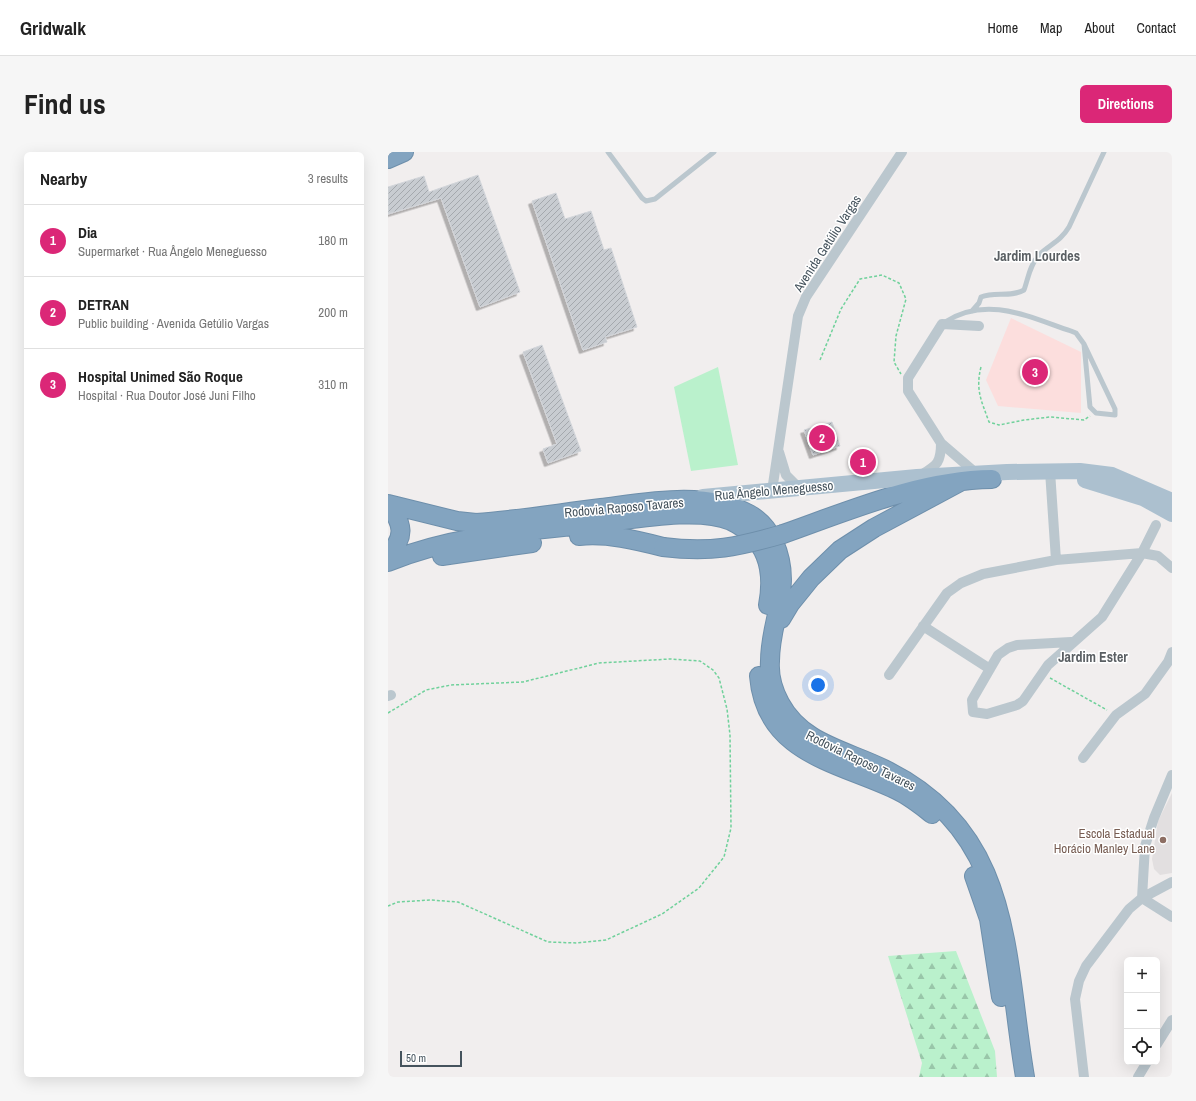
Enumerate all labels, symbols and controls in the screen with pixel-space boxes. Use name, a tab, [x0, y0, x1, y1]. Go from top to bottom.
text: Gridwalk	[20, 15, 86, 41]
text: Home	[987, 19, 1018, 37]
text: Map	[1040, 19, 1062, 37]
text: About	[1084, 19, 1114, 37]
text: Contact	[1136, 19, 1176, 37]
text: Find us	[24, 85, 106, 123]
button: Directions	[1080, 85, 1172, 123]
text: Nearby	[40, 167, 87, 190]
text: 3 results	[308, 170, 348, 187]
street label: Avenida Getúlio Vargas	[789, 192, 865, 296]
text: Dia	[78, 222, 97, 243]
text: 1	[50, 232, 56, 249]
text: 180 m	[318, 232, 348, 249]
text: Supermarket · Rua Ângelo Meneguesso	[78, 243, 267, 260]
district label: Jardim Lourdes	[994, 247, 1080, 265]
text: DETRAN	[78, 294, 129, 315]
text: 2	[50, 304, 56, 321]
text: 200 m	[318, 304, 348, 321]
text: Public building · Avenida Getúlio Vargas	[78, 315, 269, 332]
pin: 3	[1022, 357, 1048, 387]
text: Hospital Unimed São Roque	[78, 366, 243, 387]
text: 3	[50, 376, 56, 393]
text: 310 m	[318, 376, 348, 393]
text: Hospital · Rua Doutor José Juni Filho	[78, 387, 256, 404]
pin: 2	[809, 423, 835, 453]
pin: 1	[850, 447, 876, 477]
street label: Rua Ângelo Meneguesso	[714, 477, 834, 504]
street label: Rodovia Raposo Tavares	[564, 494, 684, 521]
district label: Jardim Ester	[1058, 648, 1128, 666]
your location	[808, 675, 828, 695]
street label: Rodovia Raposo Tavares	[803, 727, 918, 794]
place label: Escola Estadual Horácio Manley Lane	[1054, 825, 1155, 857]
marker: Escola Estadual Horácio Manley Lane	[1158, 835, 1168, 845]
map controls	[1124, 957, 1160, 1065]
button: +	[1124, 957, 1160, 993]
button: −	[1124, 993, 1160, 1029]
button: locate	[1124, 1029, 1160, 1065]
scale bar	[400, 1049, 462, 1068]
text: 50 m	[406, 1051, 426, 1065]

